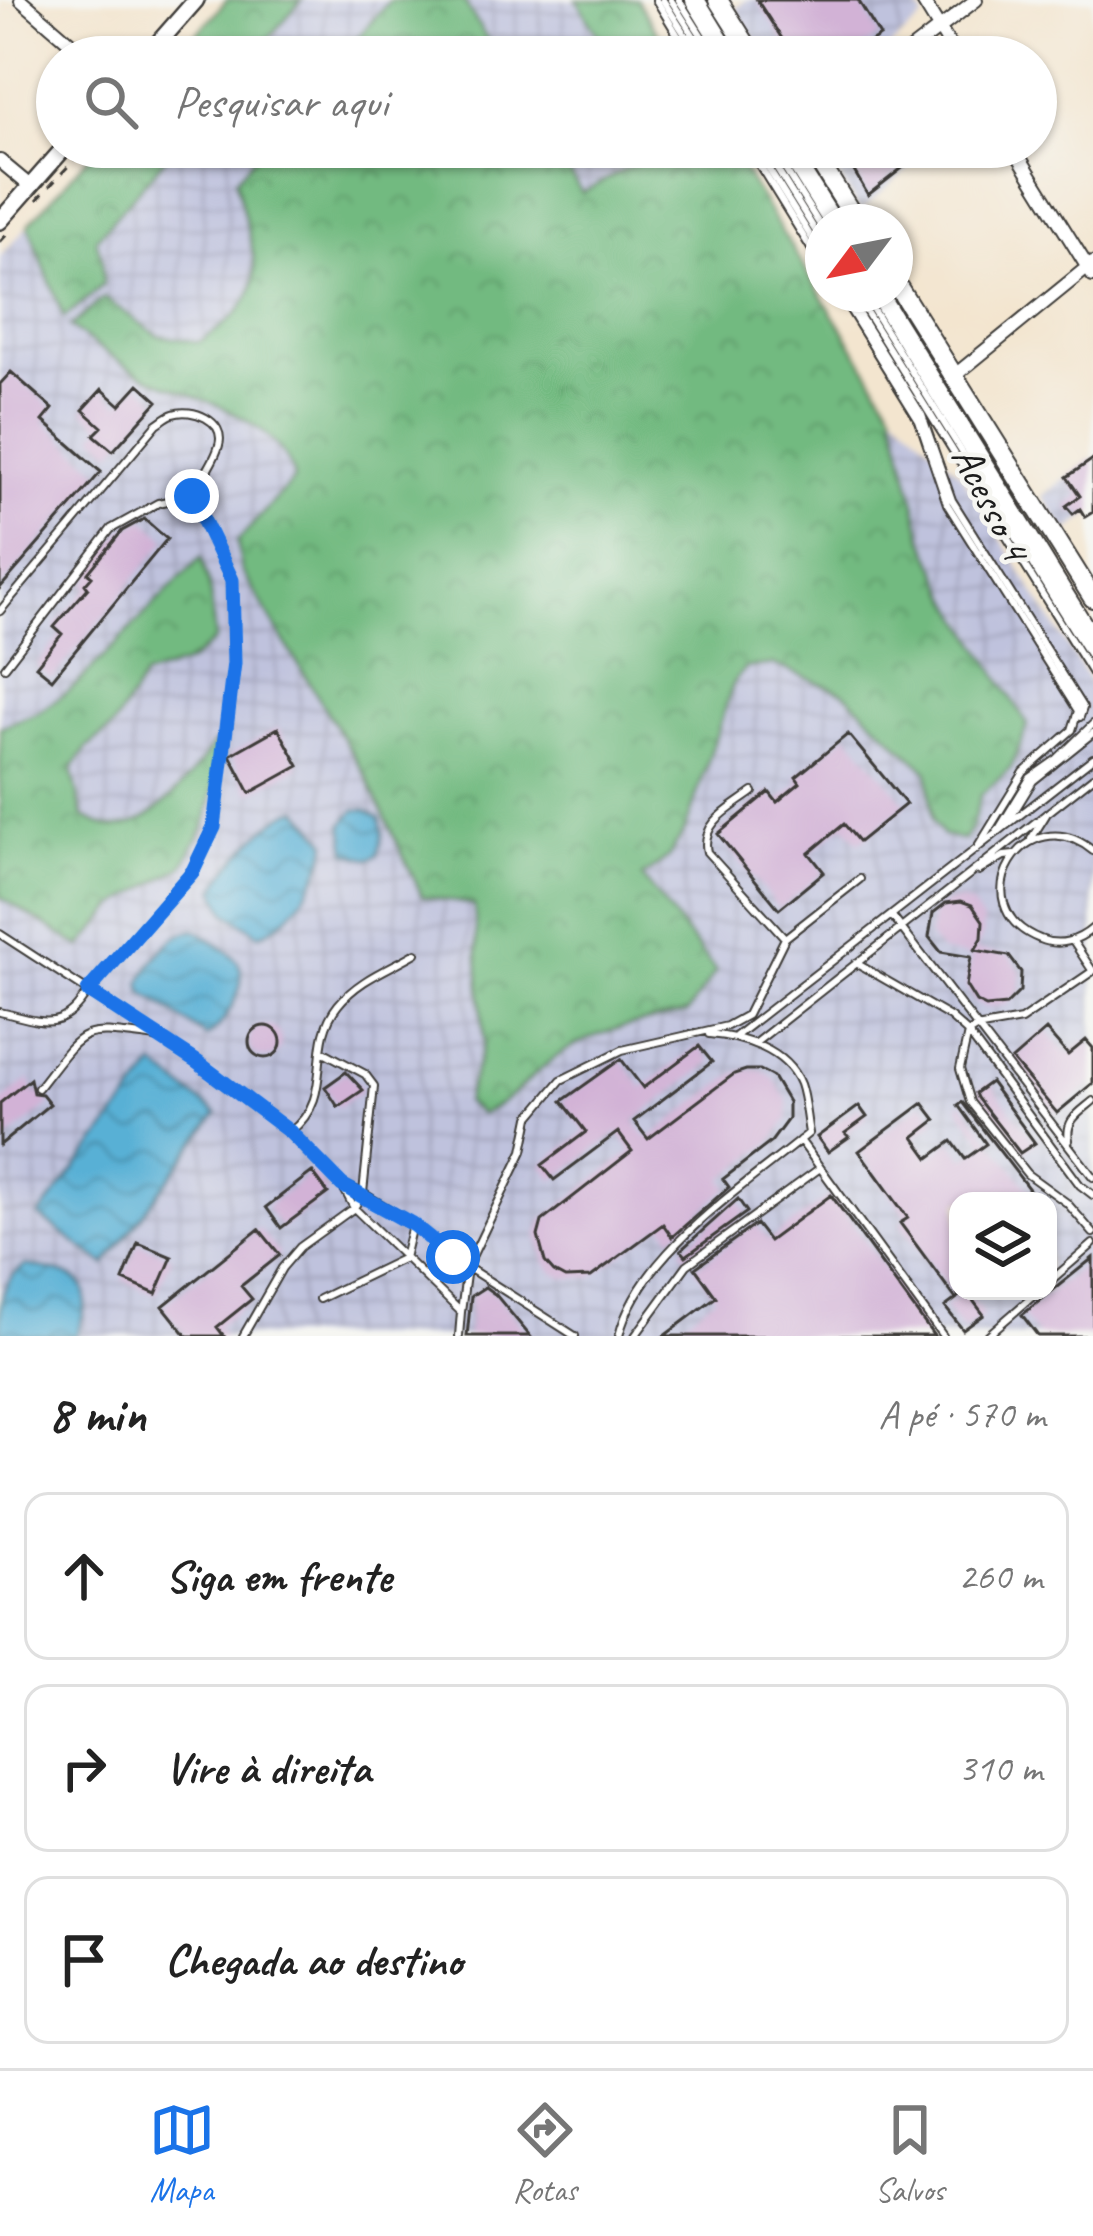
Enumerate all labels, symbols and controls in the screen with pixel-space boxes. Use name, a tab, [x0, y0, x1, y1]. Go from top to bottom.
search box	[36, 36, 1057, 168]
icon: search	[78, 69, 144, 135]
text: Pesquisar aqui	[174, 74, 388, 131]
north arrow	[805, 204, 913, 312]
street label: Acesso 4	[940, 437, 1044, 573]
route end	[165, 469, 219, 523]
map controls	[949, 1192, 1057, 1300]
button: layers	[949, 1192, 1057, 1300]
route start	[426, 1230, 480, 1284]
text: 8 min	[48, 1382, 146, 1446]
text: A pé · 570 m	[878, 1390, 1045, 1439]
icon: ahead	[51, 1543, 117, 1609]
text: Siga em frente	[165, 1548, 392, 1605]
text: 260 m	[958, 1552, 1042, 1601]
icon: right	[51, 1735, 117, 1801]
text: Vire à direita	[165, 1740, 370, 1797]
text: 310 m	[958, 1744, 1042, 1793]
icon: arrive	[51, 1927, 117, 1993]
text: Chegada ao destino	[165, 1932, 462, 1989]
tab: Mapa	[149, 2097, 215, 2211]
tab: Rotas	[512, 2097, 578, 2211]
tab: Salvos	[875, 2097, 944, 2211]

